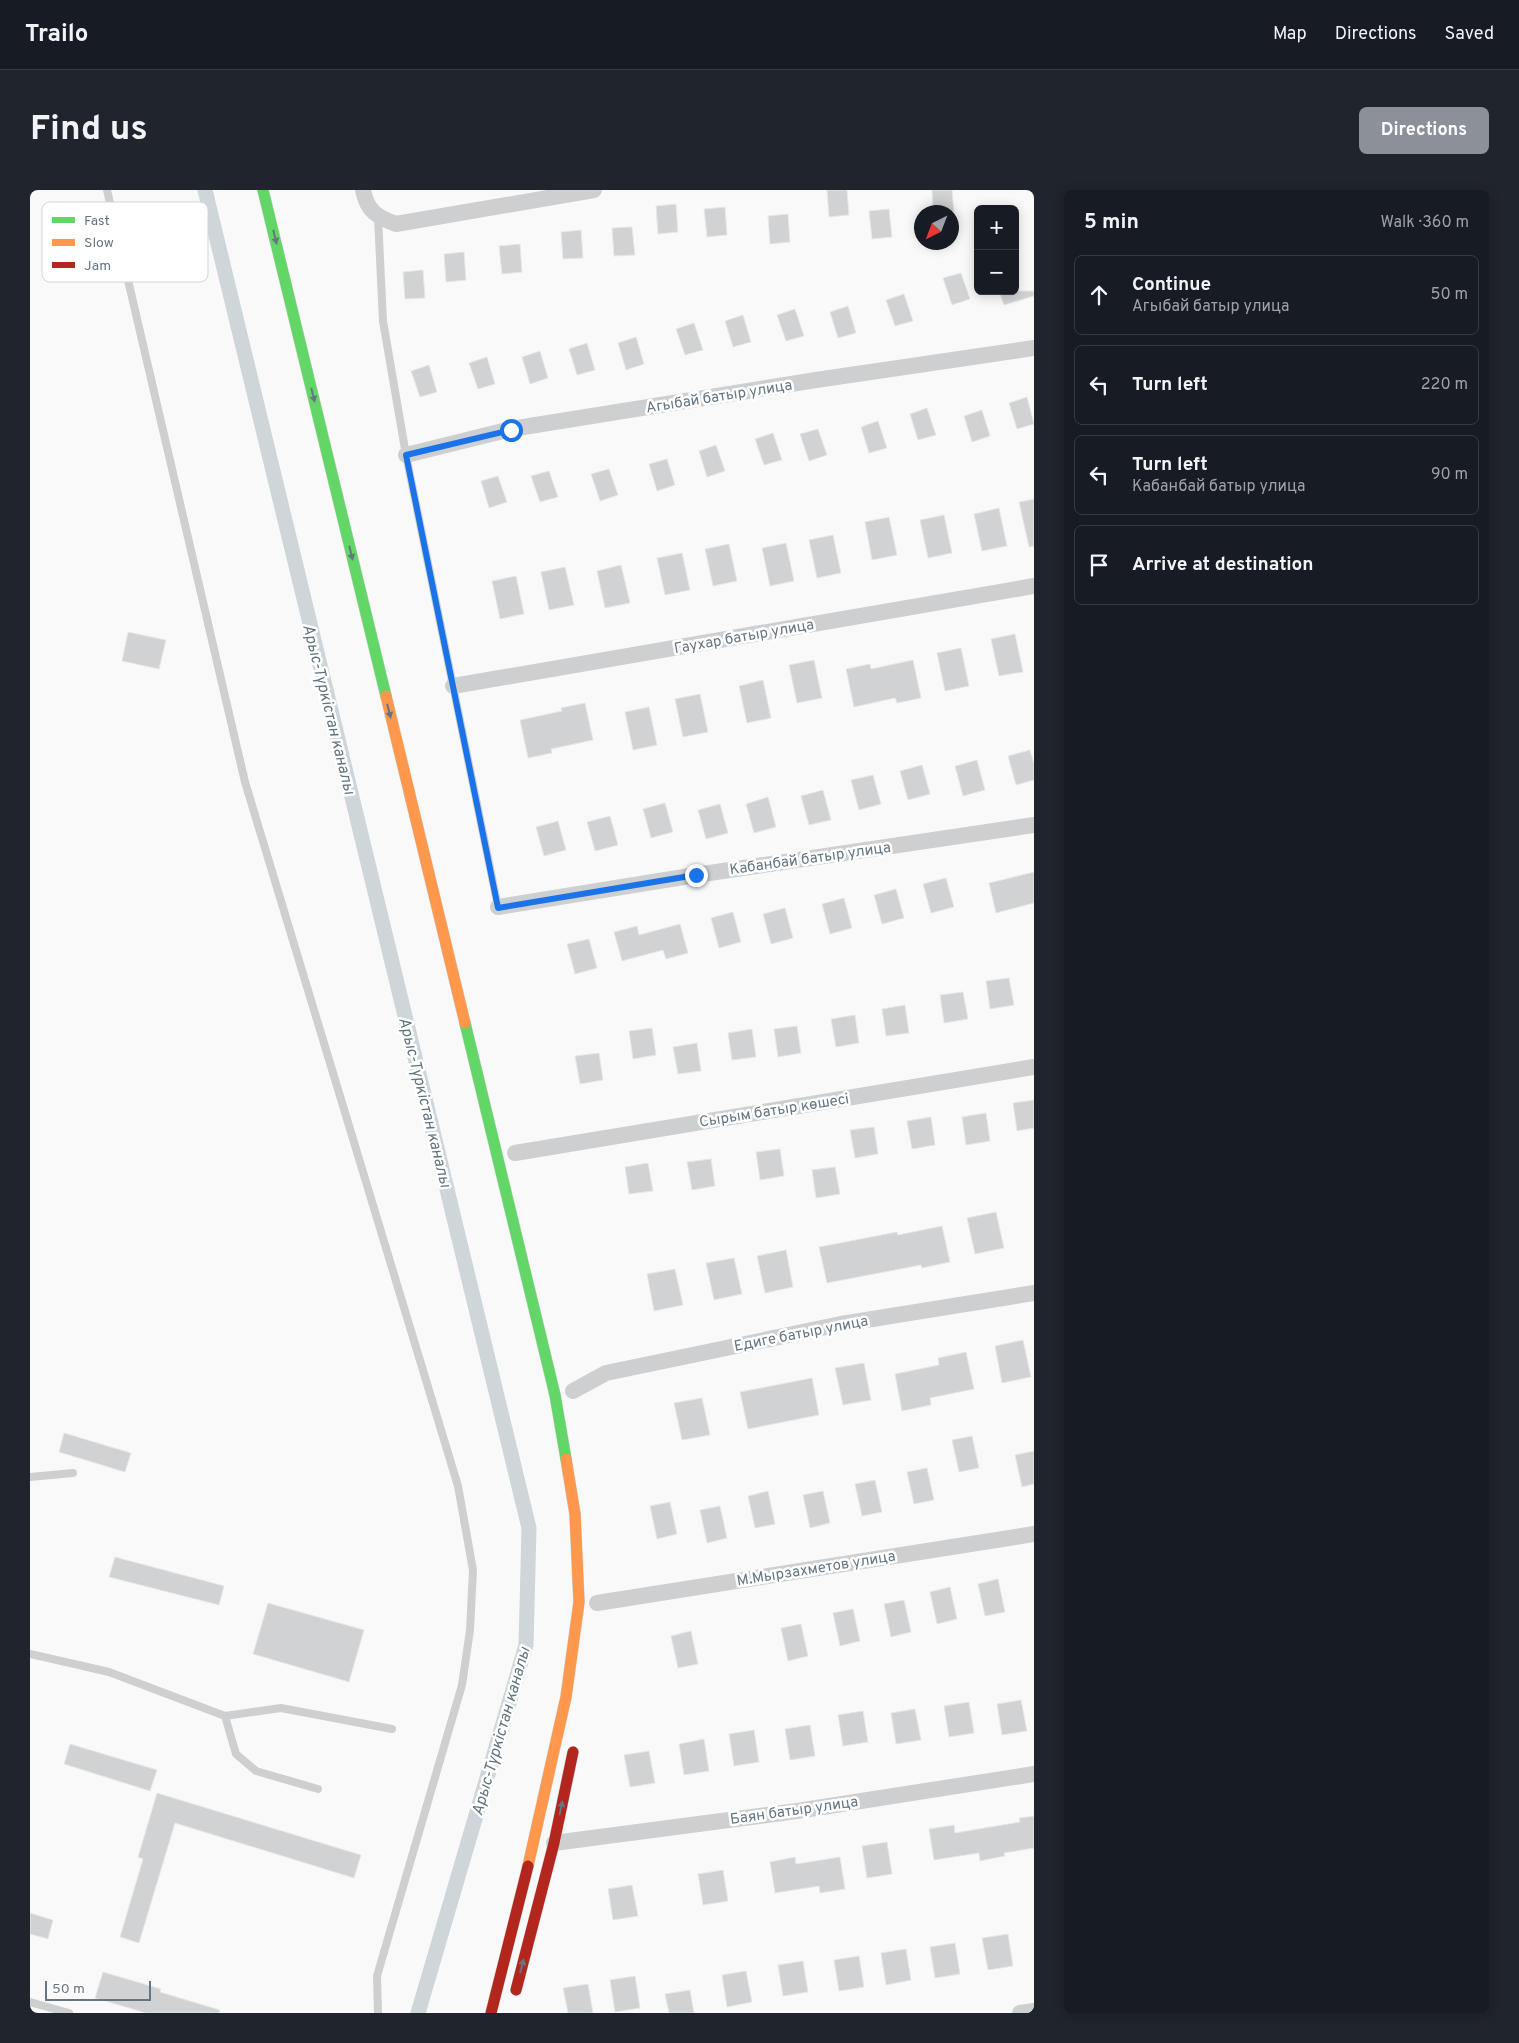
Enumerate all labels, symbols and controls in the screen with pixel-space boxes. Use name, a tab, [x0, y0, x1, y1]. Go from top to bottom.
text: Trailo	[25, 20, 88, 50]
text: Map	[1273, 23, 1307, 46]
text: Directions	[1335, 23, 1417, 46]
text: Saved	[1445, 23, 1494, 46]
button: Directions	[1359, 107, 1489, 154]
text: Find us	[30, 108, 148, 152]
legend	[42, 202, 208, 282]
north arrow	[914, 205, 959, 250]
map controls	[974, 205, 1019, 295]
button: +	[974, 205, 1019, 250]
text: 5 min	[1084, 209, 1139, 236]
text: Fast	[84, 213, 110, 230]
text: Walk · 360 m	[1381, 213, 1469, 233]
one-way arrow	[271, 230, 279, 245]
text: Slow	[84, 235, 114, 252]
button: −	[974, 250, 1019, 295]
text: Jam	[84, 258, 111, 275]
text: Continue	[1132, 273, 1211, 297]
icon: ahead	[1085, 281, 1113, 309]
text: 50 m	[1431, 285, 1468, 305]
text: Агыбай батыр улица	[1132, 297, 1290, 317]
icon: left	[1085, 371, 1113, 399]
text: Turn left	[1132, 373, 1208, 397]
text: 220 m	[1421, 375, 1468, 395]
street label: Агыбай батыр улица	[645, 377, 794, 418]
one-way arrow	[309, 388, 317, 403]
route start	[500, 419, 523, 442]
text: Turn left	[1132, 453, 1208, 477]
icon: left	[1085, 461, 1113, 489]
text: 90 m	[1431, 465, 1468, 485]
text: Кабанбай батыр улица	[1132, 477, 1306, 497]
one-way arrow	[347, 546, 355, 561]
icon: arrive	[1085, 551, 1113, 579]
text: Arrive at destination	[1132, 553, 1313, 577]
street label: Гаухар батыр улица	[673, 616, 816, 659]
water label: Арыс-Түркістан каналы	[297, 622, 359, 797]
one-way arrow	[385, 704, 393, 719]
street label: Кабанбай батыр улица	[728, 839, 892, 880]
route end	[685, 864, 708, 887]
water label: Арыс-Түркістан каналы	[393, 1015, 455, 1190]
street label: Сырым батыр көшесі	[698, 1090, 851, 1133]
street label: Едиге батыр улица	[733, 1312, 870, 1357]
street label: М.Мырзахметов улица	[736, 1548, 897, 1591]
water label: Арыс-Түркістан каналы	[468, 1644, 536, 1818]
street label: Баян батыр улица	[729, 1793, 859, 1830]
one-way arrow	[557, 1800, 565, 1816]
one-way arrow	[518, 1958, 526, 1973]
scale bar	[45, 1978, 151, 2001]
text: 50 m	[52, 1981, 85, 1998]

